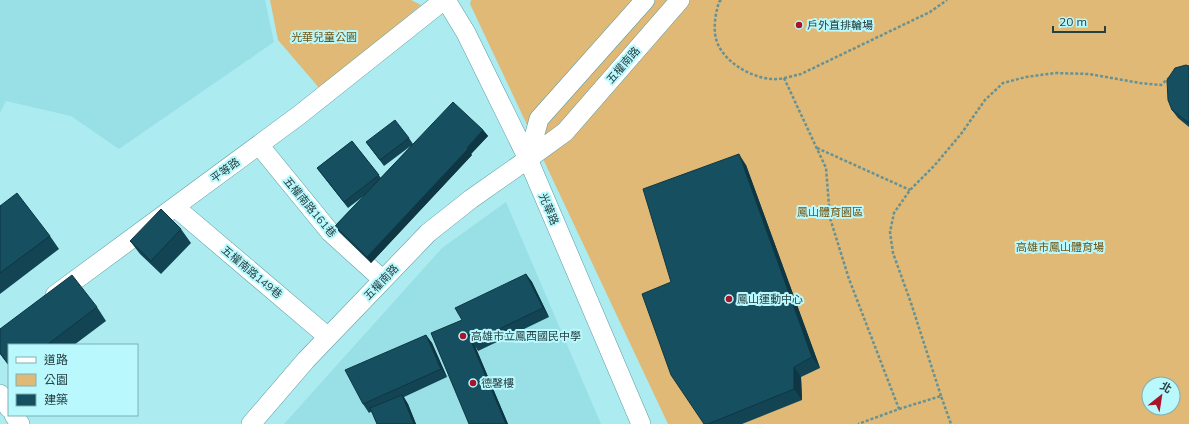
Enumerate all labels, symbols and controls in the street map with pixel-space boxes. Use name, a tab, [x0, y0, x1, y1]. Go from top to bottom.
scale bar	[1053, 8, 1105, 34]
text: 20 m	[1059, 14, 1087, 29]
place label: 戶外直排輪場	[807, 18, 873, 32]
marker: 戶外直排輪場	[794, 20, 804, 30]
park label: 光華兒童公園	[291, 30, 357, 44]
street label: 五權南路	[603, 44, 643, 86]
street label: 平等路	[208, 155, 242, 185]
street label: 五權南路161巷	[281, 174, 339, 240]
street label: 光華路	[536, 191, 562, 227]
park label: 鳳山體育園區	[797, 205, 863, 219]
park label: 高雄市鳳山體育場	[1016, 240, 1104, 254]
street label: 五權南路149巷	[219, 243, 285, 301]
street label: 五權南路	[361, 261, 401, 303]
place label: 鳳山運動中心	[737, 292, 803, 306]
marker: 鳳山運動中心	[724, 294, 734, 304]
place label: 高雄市立鳳西國民中學	[471, 329, 581, 343]
marker: 高雄市立鳳西國民中學	[458, 331, 468, 341]
legend	[8, 344, 138, 416]
text: 道路	[44, 352, 68, 367]
text: 公園	[44, 372, 68, 387]
place label: 德馨樓	[481, 376, 514, 390]
north arrow	[1141, 376, 1181, 416]
marker: 德馨樓	[468, 378, 478, 388]
text: 北	[1158, 379, 1174, 396]
text: 建築	[44, 392, 68, 407]

